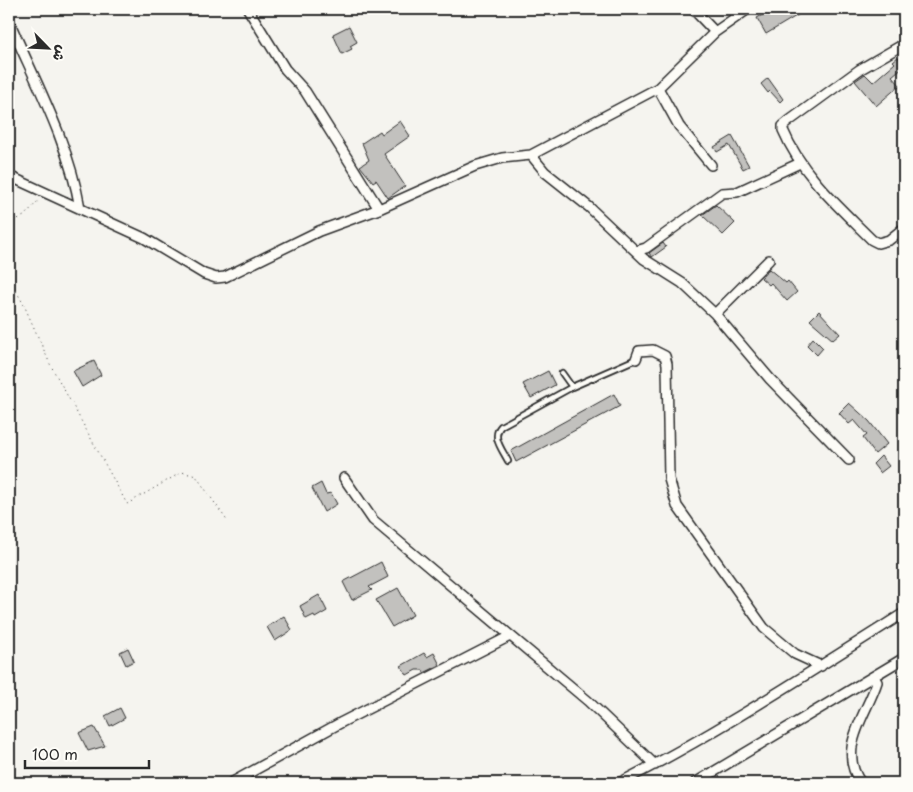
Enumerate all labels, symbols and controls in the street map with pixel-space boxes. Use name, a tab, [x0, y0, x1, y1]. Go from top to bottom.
north arrow	[22, 22, 72, 72]
text: ش	[48, 42, 73, 65]
scale bar	[25, 737, 149, 769]
text: 100 m	[32, 742, 78, 765]

